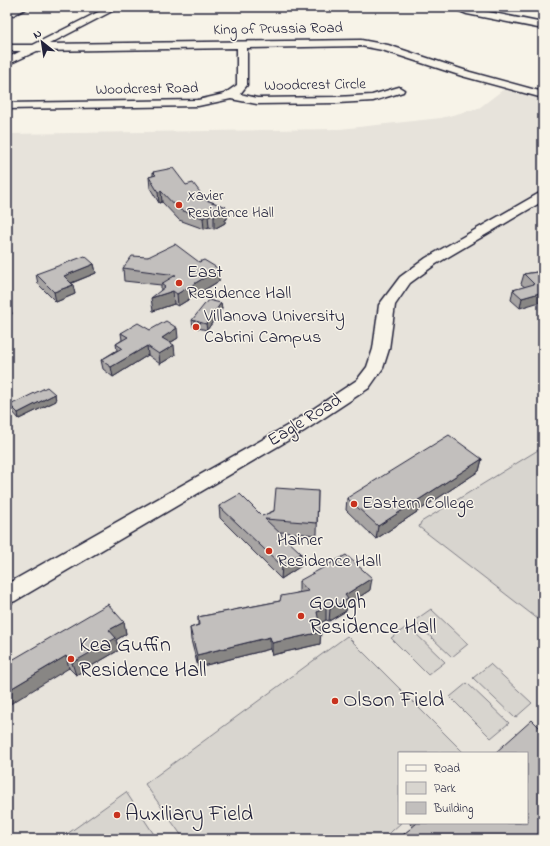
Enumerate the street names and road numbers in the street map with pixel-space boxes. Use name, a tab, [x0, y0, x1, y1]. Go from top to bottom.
street label: King of Prussia Road	[213, 17, 344, 42]
street label: Woodcrest Circle	[264, 73, 366, 97]
street label: Woodcrest Road	[95, 77, 199, 101]
street label: Eagle Road	[263, 388, 348, 455]

